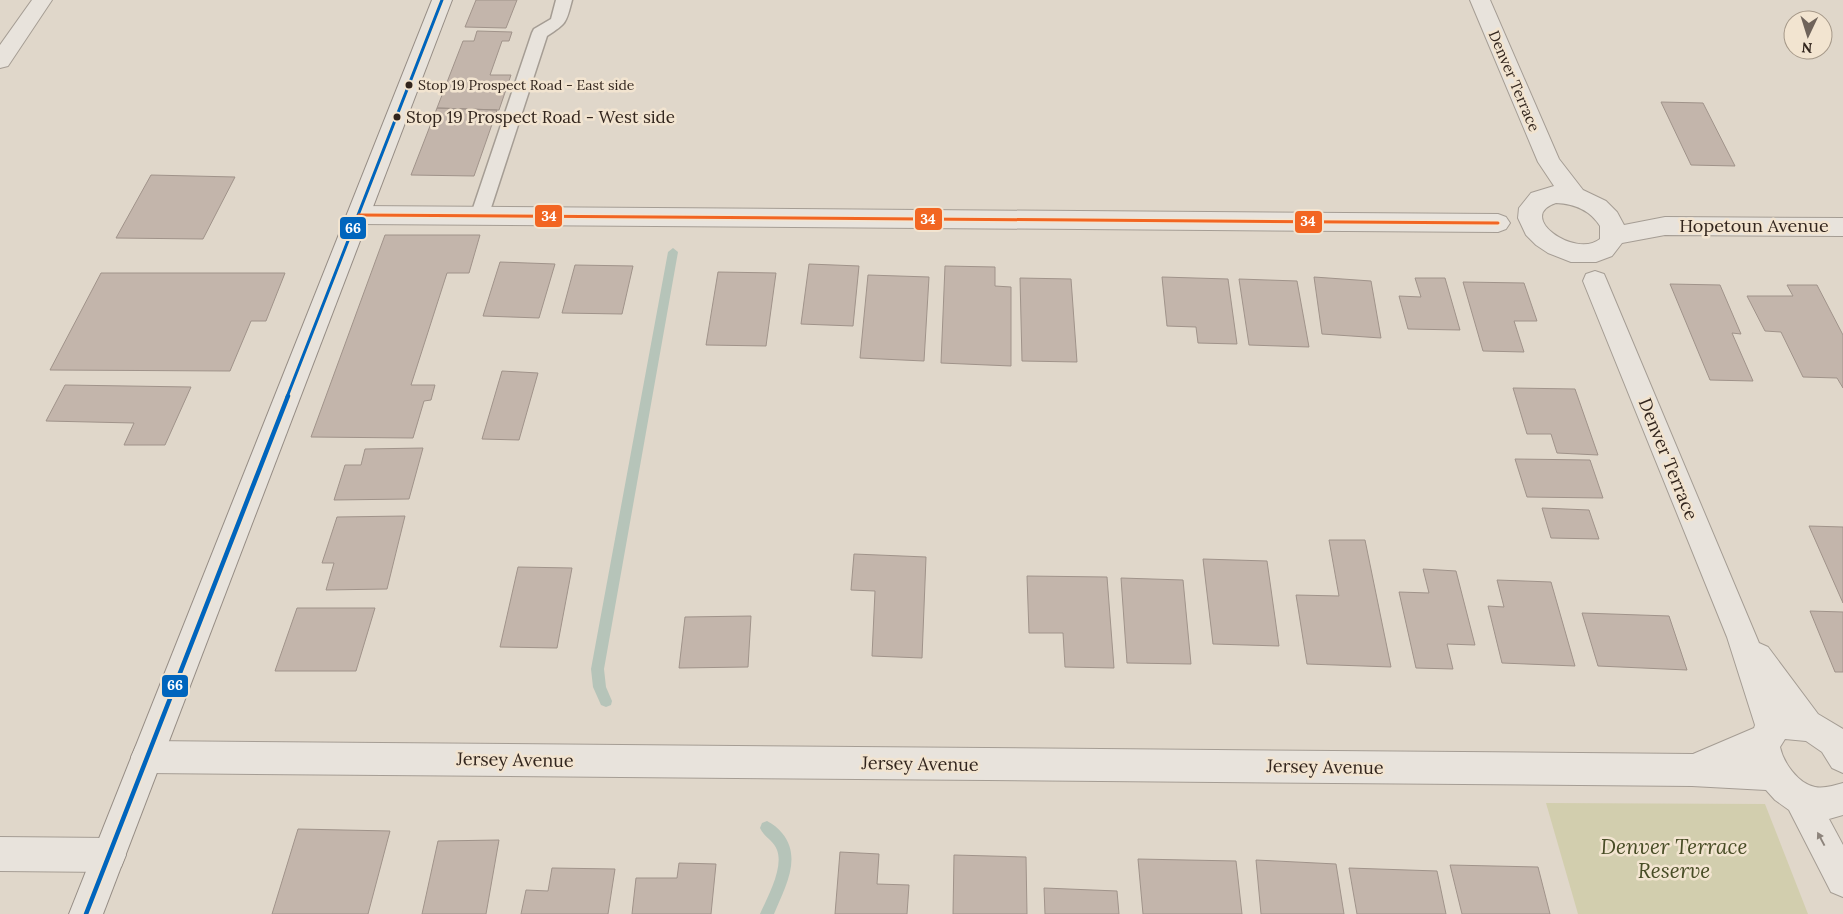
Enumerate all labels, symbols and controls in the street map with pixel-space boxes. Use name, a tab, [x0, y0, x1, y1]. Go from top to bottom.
north arrow	[1783, 10, 1833, 60]
street label: Denver Terrace	[1485, 27, 1544, 134]
text: N	[1801, 39, 1813, 57]
place label: Stop 19 Prospect Road - East side	[418, 76, 635, 94]
marker: Stop 19 Prospect Road - East side	[404, 80, 414, 90]
place label: Stop 19 Prospect Road - West side	[406, 106, 675, 128]
marker: Stop 19 Prospect Road - West side	[392, 112, 402, 122]
line badge: 34	[534, 204, 563, 228]
text: 34	[541, 207, 557, 225]
line badge: 34	[914, 207, 943, 231]
text: 34	[920, 210, 936, 228]
line badge: 34	[1294, 210, 1323, 234]
text: 34	[1300, 212, 1316, 230]
street label: Hopetoun Avenue	[1679, 214, 1829, 237]
line badge: 66	[339, 216, 367, 240]
text: 66	[345, 219, 361, 237]
street label: Denver Terrace	[1634, 394, 1703, 523]
line badge: 66	[161, 674, 189, 698]
text: 66	[167, 676, 183, 694]
street label: Jersey Avenue	[455, 747, 574, 772]
street label: Jersey Avenue	[860, 751, 979, 776]
street label: Jersey Avenue	[1265, 754, 1384, 779]
one-way arrow	[1817, 832, 1826, 846]
park label: Denver Terrace Reserve	[1600, 833, 1748, 884]

